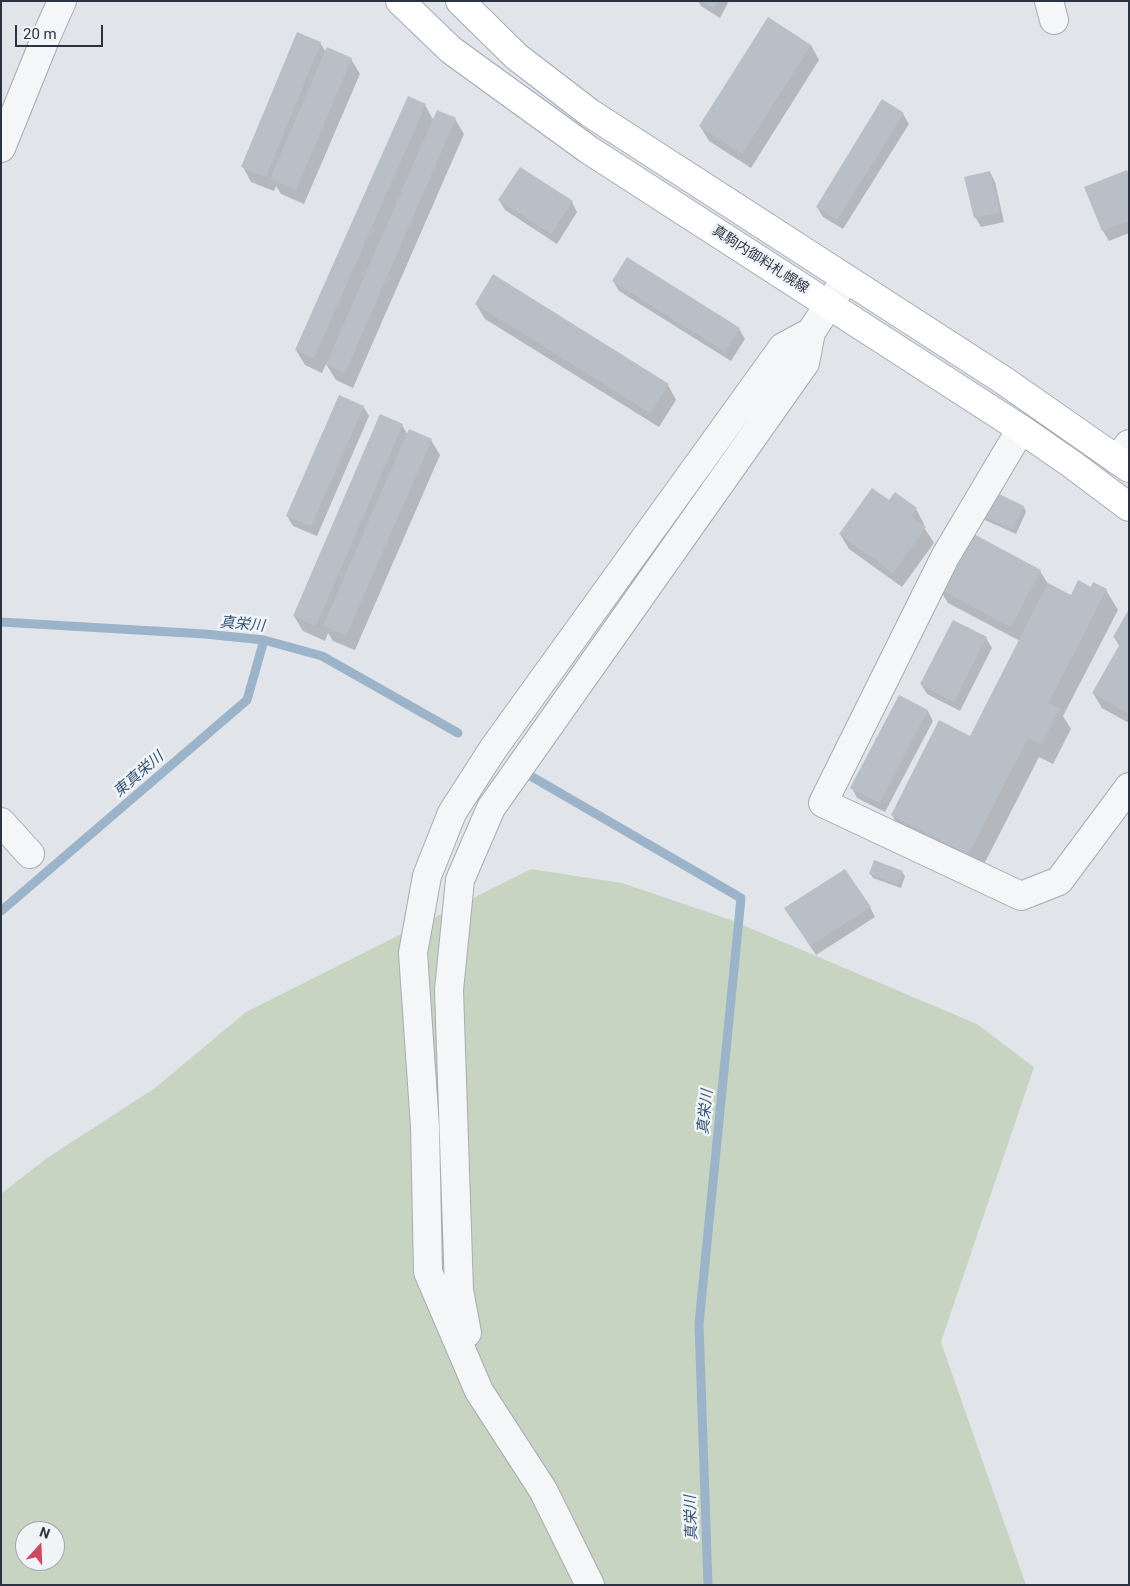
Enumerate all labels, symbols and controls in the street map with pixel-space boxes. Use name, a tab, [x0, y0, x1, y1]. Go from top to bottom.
scale bar	[18, 15, 105, 47]
text: 20 m	[23, 25, 57, 43]
street label: 真駒内御料札幌線	[708, 222, 812, 298]
water label: 真栄川	[219, 614, 265, 636]
water label: 東真栄川	[110, 749, 168, 801]
water label: 真栄川	[695, 1089, 717, 1135]
water label: 真栄川	[682, 1495, 702, 1541]
north arrow	[15, 1521, 65, 1571]
text: N	[37, 1524, 52, 1542]

